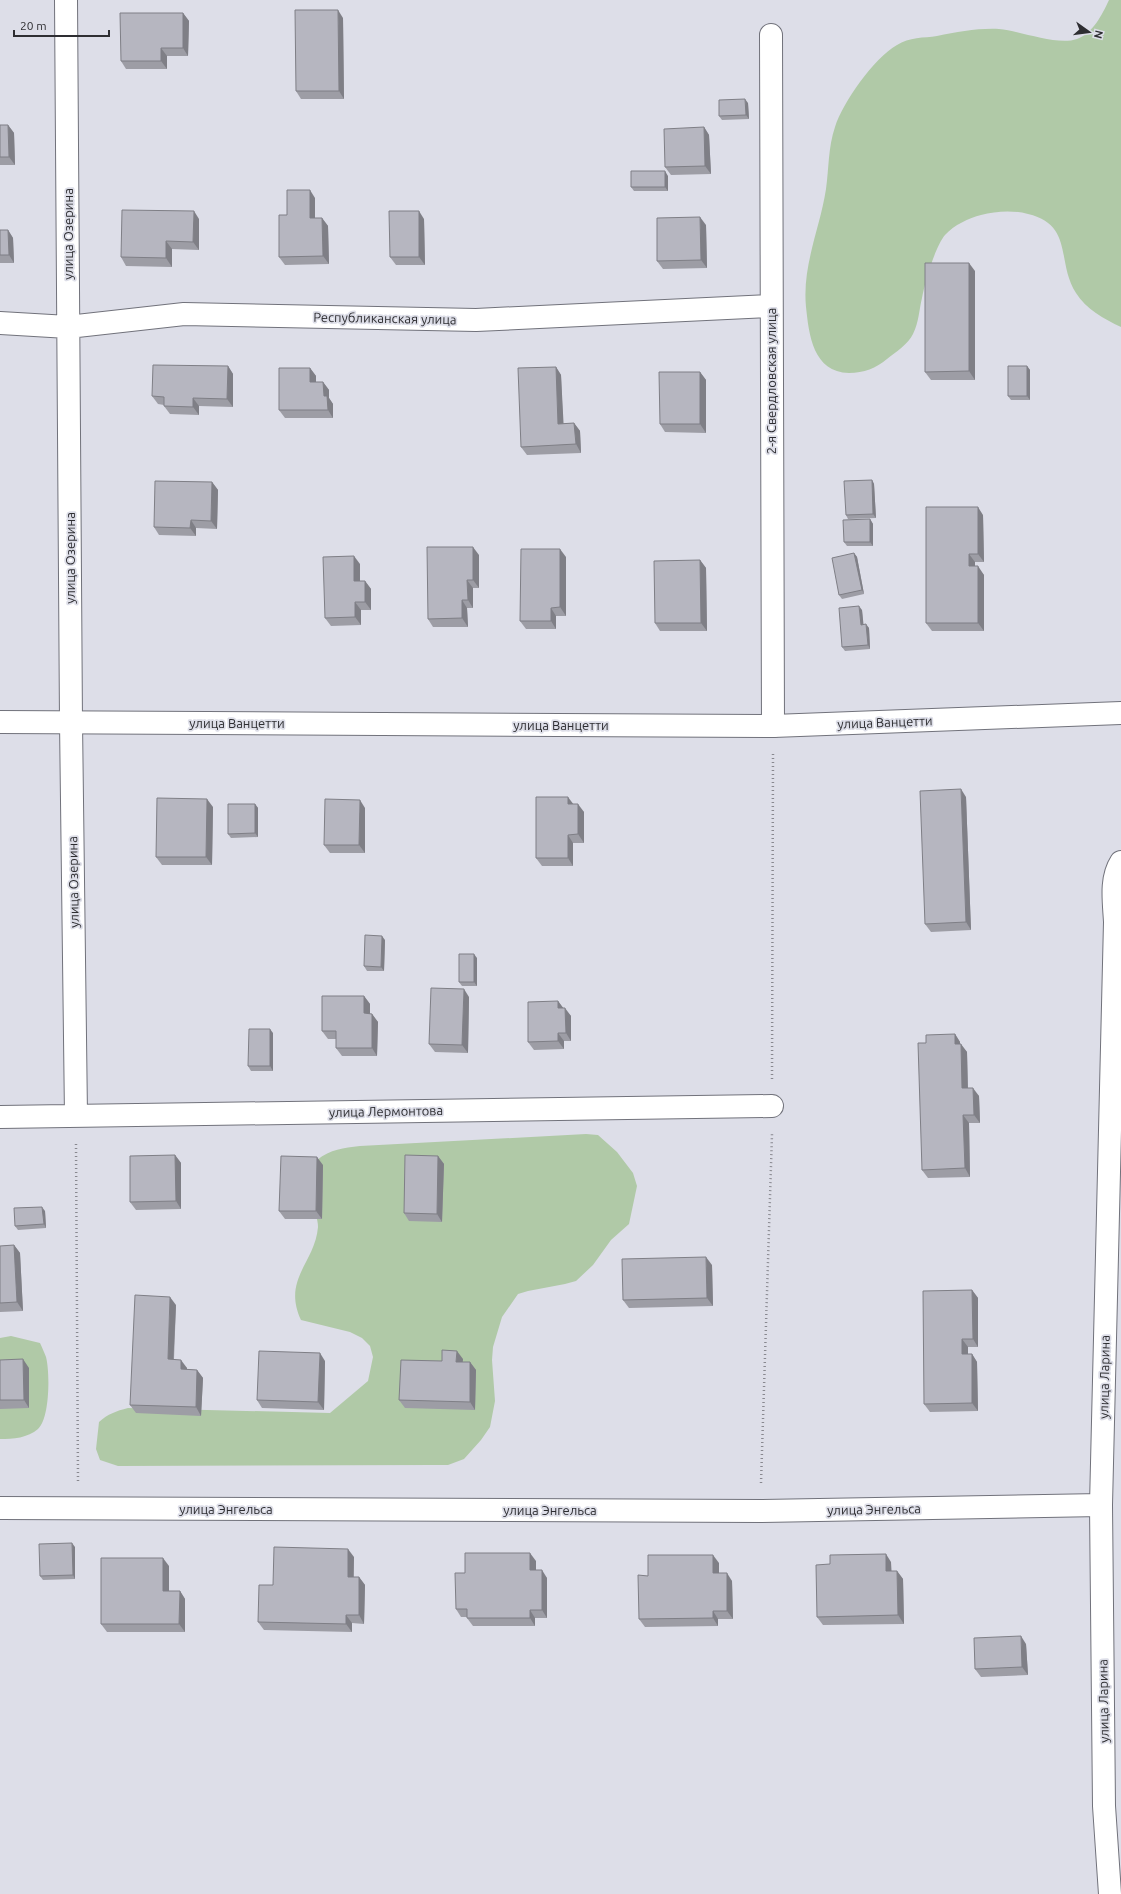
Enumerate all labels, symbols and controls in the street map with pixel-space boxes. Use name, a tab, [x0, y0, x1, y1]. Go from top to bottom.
scale bar	[14, 12, 109, 38]
north arrow	[1069, 12, 1109, 52]
text: 20 m	[20, 19, 47, 32]
text: N	[1092, 29, 1106, 40]
street label: улица Озерина	[61, 188, 75, 280]
street label: 2-я Свердловская улица	[764, 308, 778, 454]
street label: Республиканская улица	[313, 310, 457, 326]
street label: улица Озерина	[63, 512, 77, 604]
street label: улица Ванцетти	[837, 713, 933, 731]
street label: улица Ванцетти	[189, 716, 285, 730]
street label: улица Ванцетти	[513, 718, 609, 732]
street label: улица Озерина	[65, 836, 81, 928]
street label: улица Лермонтова	[329, 1103, 443, 1119]
street label: улица Ларина	[1096, 1335, 1112, 1419]
street label: улица Энгельса	[827, 1501, 921, 1517]
street label: улица Энгельса	[179, 1502, 273, 1516]
street label: улица Энгельса	[503, 1503, 597, 1517]
street label: улица Ларина	[1095, 1659, 1111, 1743]

